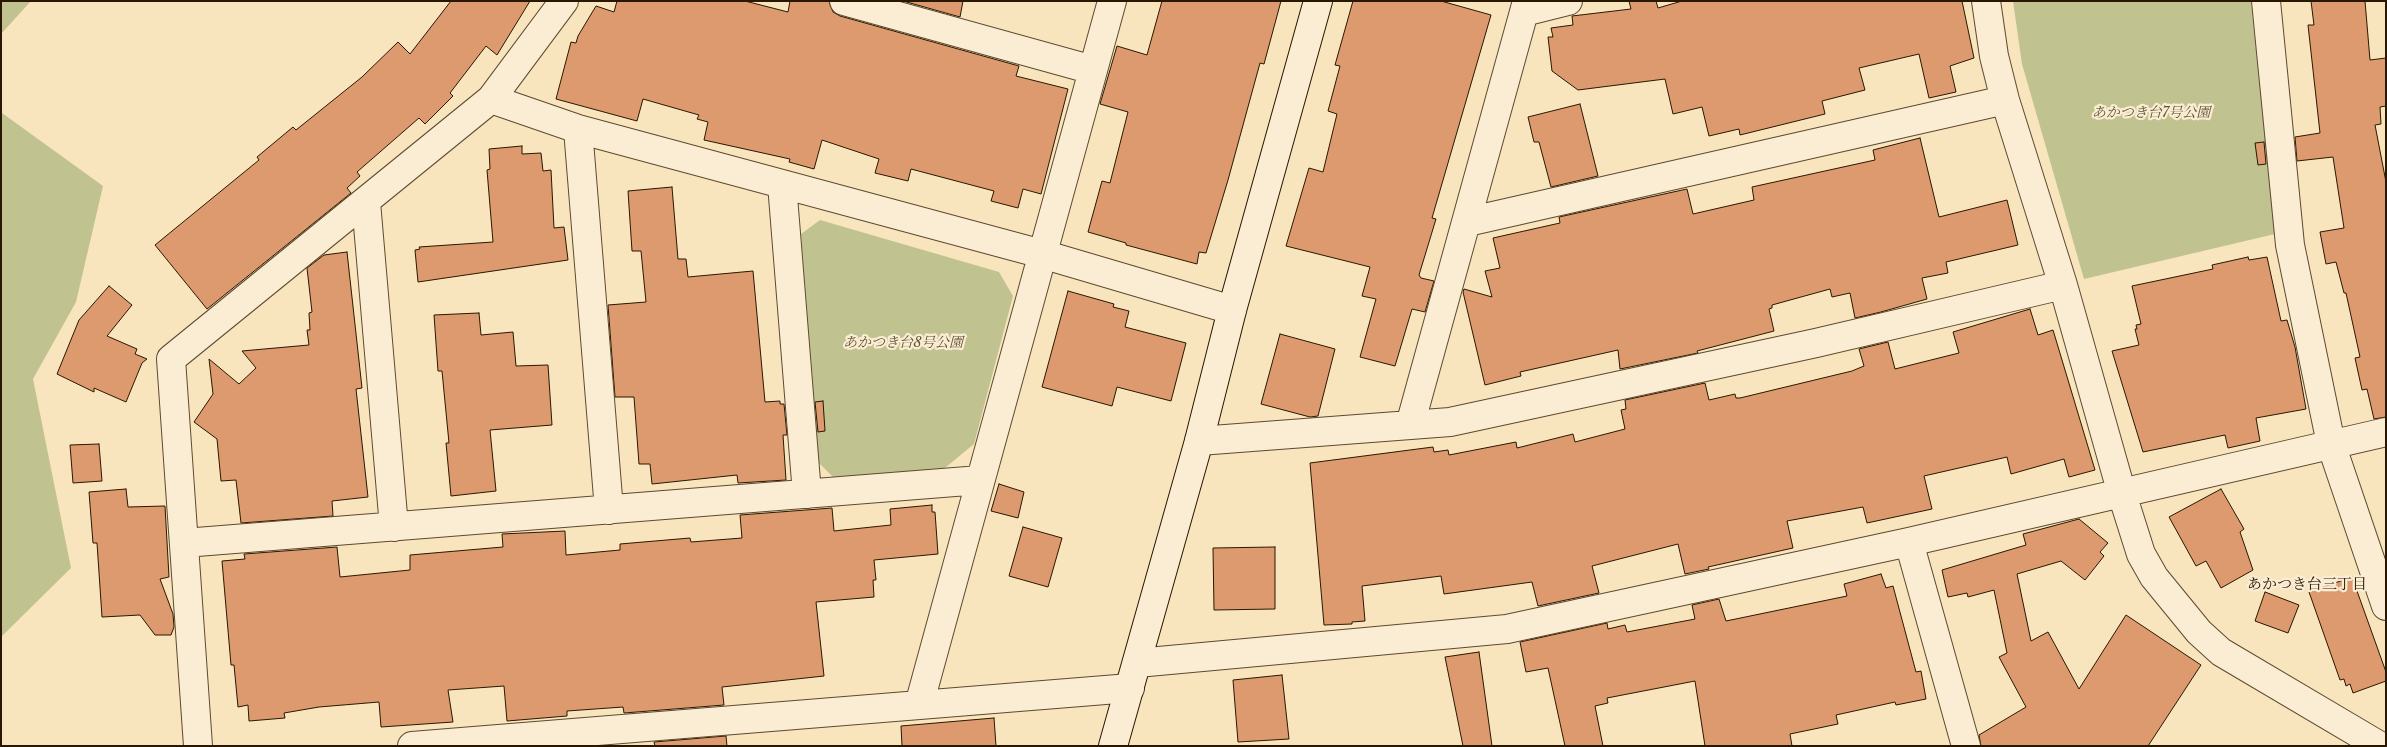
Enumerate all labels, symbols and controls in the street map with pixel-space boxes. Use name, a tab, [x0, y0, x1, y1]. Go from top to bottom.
park label: あかつき台7号公園	[2092, 105, 2210, 121]
park label: あかつき台8号公園	[843, 335, 963, 351]
district label: あかつき台三丁目	[2247, 576, 2367, 594]

